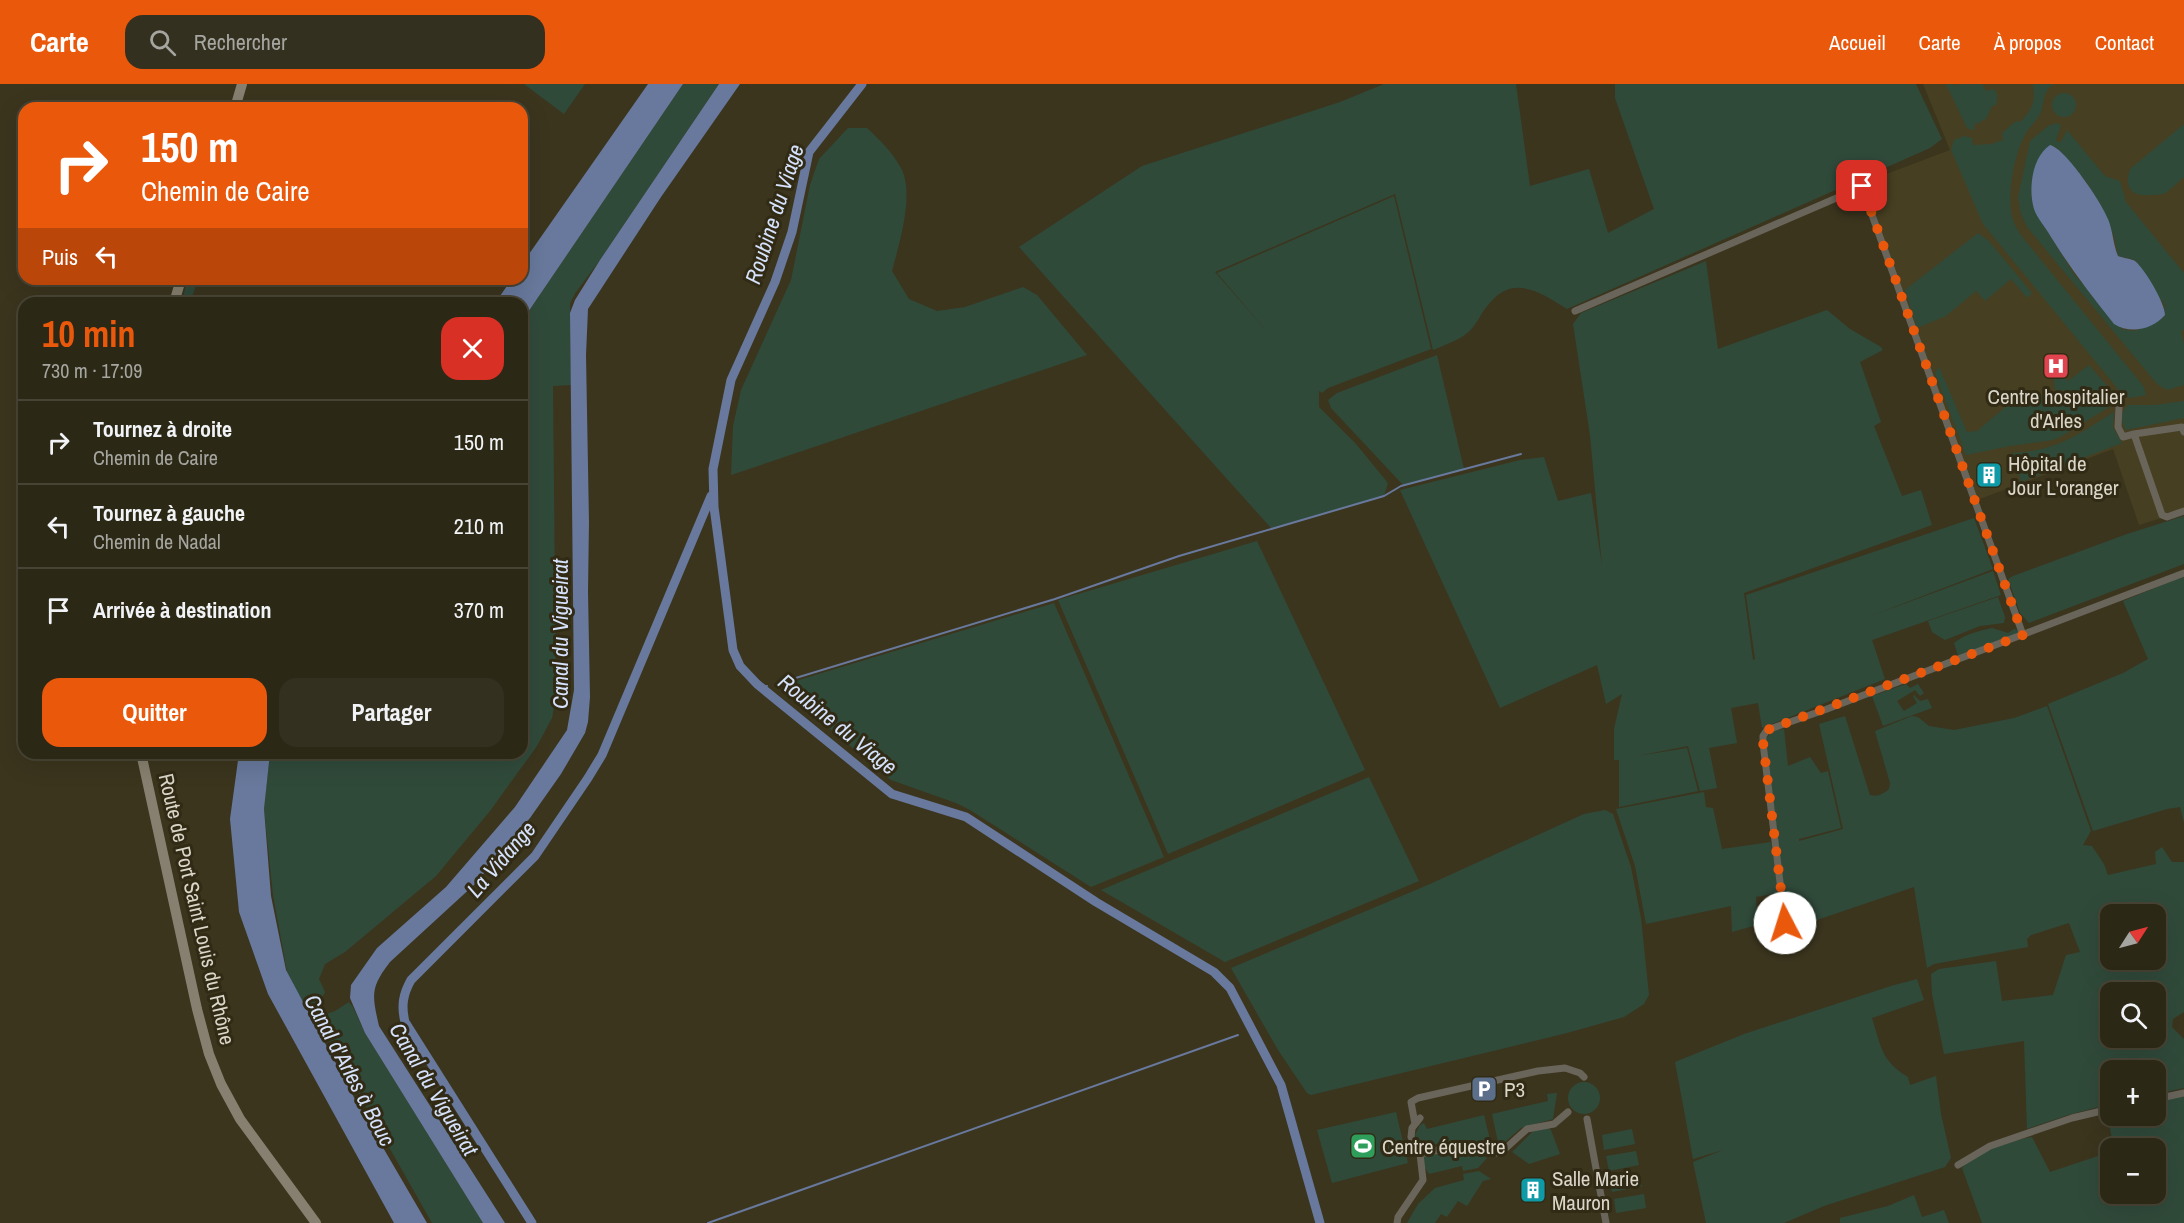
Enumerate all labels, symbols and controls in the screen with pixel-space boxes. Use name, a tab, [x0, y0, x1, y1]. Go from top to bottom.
search box	[125, 15, 545, 69]
text: Carte	[30, 23, 89, 61]
icon: search	[146, 26, 179, 59]
text: Rechercher	[194, 27, 287, 57]
text: Accueil	[1829, 28, 1886, 57]
text: Carte	[1919, 28, 1961, 57]
text: À propos	[1994, 28, 2062, 57]
text: Contact	[2095, 28, 2154, 57]
text: 150 m	[141, 119, 239, 175]
icon: right	[42, 126, 120, 204]
water label: Roubine du Viage	[737, 140, 811, 288]
pin	[1836, 160, 1887, 211]
icon: arrive	[1845, 169, 1878, 202]
text: Chemin de Caire	[141, 173, 310, 209]
icon: left	[90, 240, 123, 273]
text: Puis	[42, 242, 78, 272]
text: 10 min	[42, 310, 136, 358]
button: close	[441, 317, 504, 380]
hospital icon: Centre hospitalier d'Arles	[2041, 351, 2071, 381]
text: 730 m · 17:09	[42, 357, 142, 384]
place label: Centre hospitalier d'Arles	[1988, 382, 2125, 435]
text: Tournez à droite	[93, 414, 232, 444]
icon: right	[42, 426, 75, 459]
text: 150 m	[454, 427, 504, 457]
text: Chemin de Caire	[93, 444, 218, 471]
place label: Hôpital de Jour L'oranger	[2008, 449, 2119, 502]
building icon: Hôpital de Jour L'oranger	[1974, 460, 2004, 490]
text: Tournez à gauche	[93, 498, 245, 528]
icon: left	[42, 510, 75, 543]
text: 210 m	[454, 511, 504, 541]
text: Chemin de Nadal	[93, 528, 221, 555]
water label: Canal du Vigueirat	[545, 558, 575, 709]
icon: arrive	[42, 594, 75, 627]
text: Arrivée à destination	[93, 595, 271, 625]
text: 370 m	[454, 595, 504, 625]
water label: Roubine du Viage	[772, 667, 904, 781]
button: Quitter	[42, 678, 267, 747]
button: Partager	[279, 678, 504, 747]
street label: Route de Port Saint Louis du Rhône	[152, 770, 242, 1048]
water label: La Vidange	[460, 814, 542, 904]
position arrow	[1753, 891, 1817, 955]
north arrow	[2100, 904, 2166, 970]
map controls	[2100, 904, 2166, 1204]
button: search	[2100, 982, 2166, 1048]
water label: Canal d'Arles à Bouc	[297, 989, 403, 1151]
water label: Canal du Vigueirat	[383, 1017, 486, 1162]
button: +	[2100, 1060, 2166, 1126]
parking icon: P3	[1469, 1074, 1499, 1104]
place label: P3	[1504, 1075, 1525, 1104]
sports icon: Centre équestre	[1348, 1131, 1378, 1161]
place label: Centre équestre	[1382, 1132, 1505, 1161]
button: −	[2100, 1138, 2166, 1204]
place label: Salle Marie Mauron	[1552, 1164, 1639, 1217]
building icon: Salle Marie Mauron	[1518, 1175, 1548, 1205]

